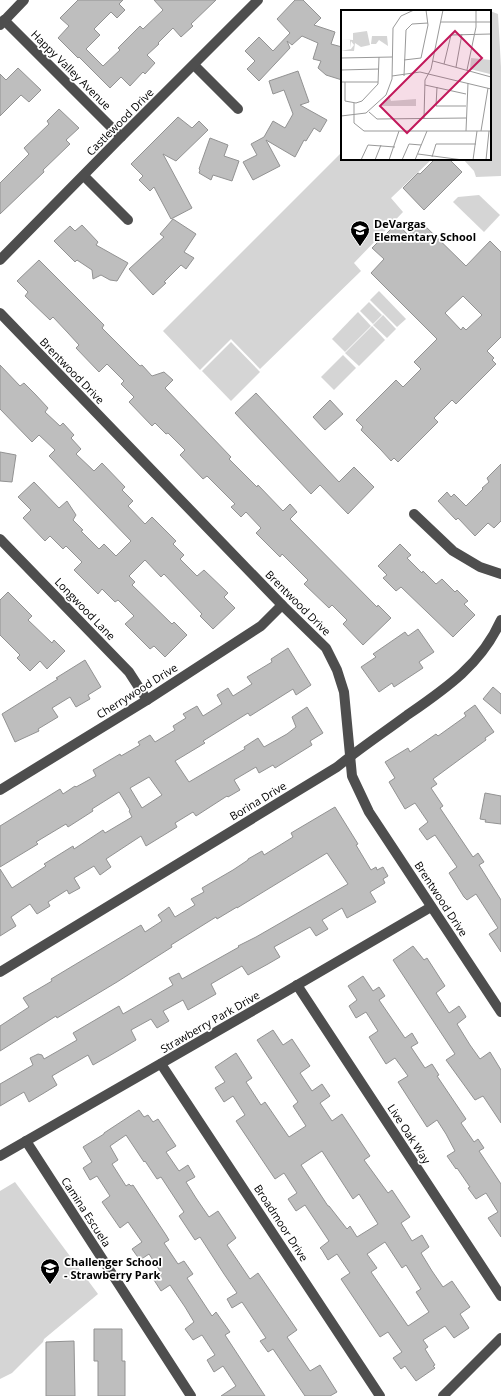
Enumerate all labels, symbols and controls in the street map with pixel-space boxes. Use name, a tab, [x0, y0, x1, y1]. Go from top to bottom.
inset map	[341, 10, 491, 160]
street label: Happy Valley Avenue	[28, 26, 115, 113]
street label: Castlewood Drive	[83, 85, 157, 159]
place label: DeVargas Elementary School	[374, 216, 476, 244]
school or university icon: DeVargas Elementary School	[349, 219, 371, 247]
street label: Brentwood Drive	[37, 334, 108, 407]
street label: Brentwood Drive	[262, 567, 334, 639]
street label: Longwood Lane	[52, 574, 119, 643]
street label: Cherrywood Drive	[93, 660, 180, 721]
street label: Borina Drive	[227, 778, 289, 823]
street label: Brentwood Drive	[412, 858, 471, 939]
street label: Strawberry Park Drive	[157, 987, 262, 1056]
street label: Live Oak Way	[385, 1101, 435, 1167]
street label: Camina Escuela	[58, 1174, 115, 1249]
street label: Broadmoor Drive	[251, 1181, 312, 1264]
place label: Challenger School - Strawberry Park	[64, 1254, 162, 1282]
school or university icon: Challenger School - Strawberry Park	[39, 1257, 61, 1285]

